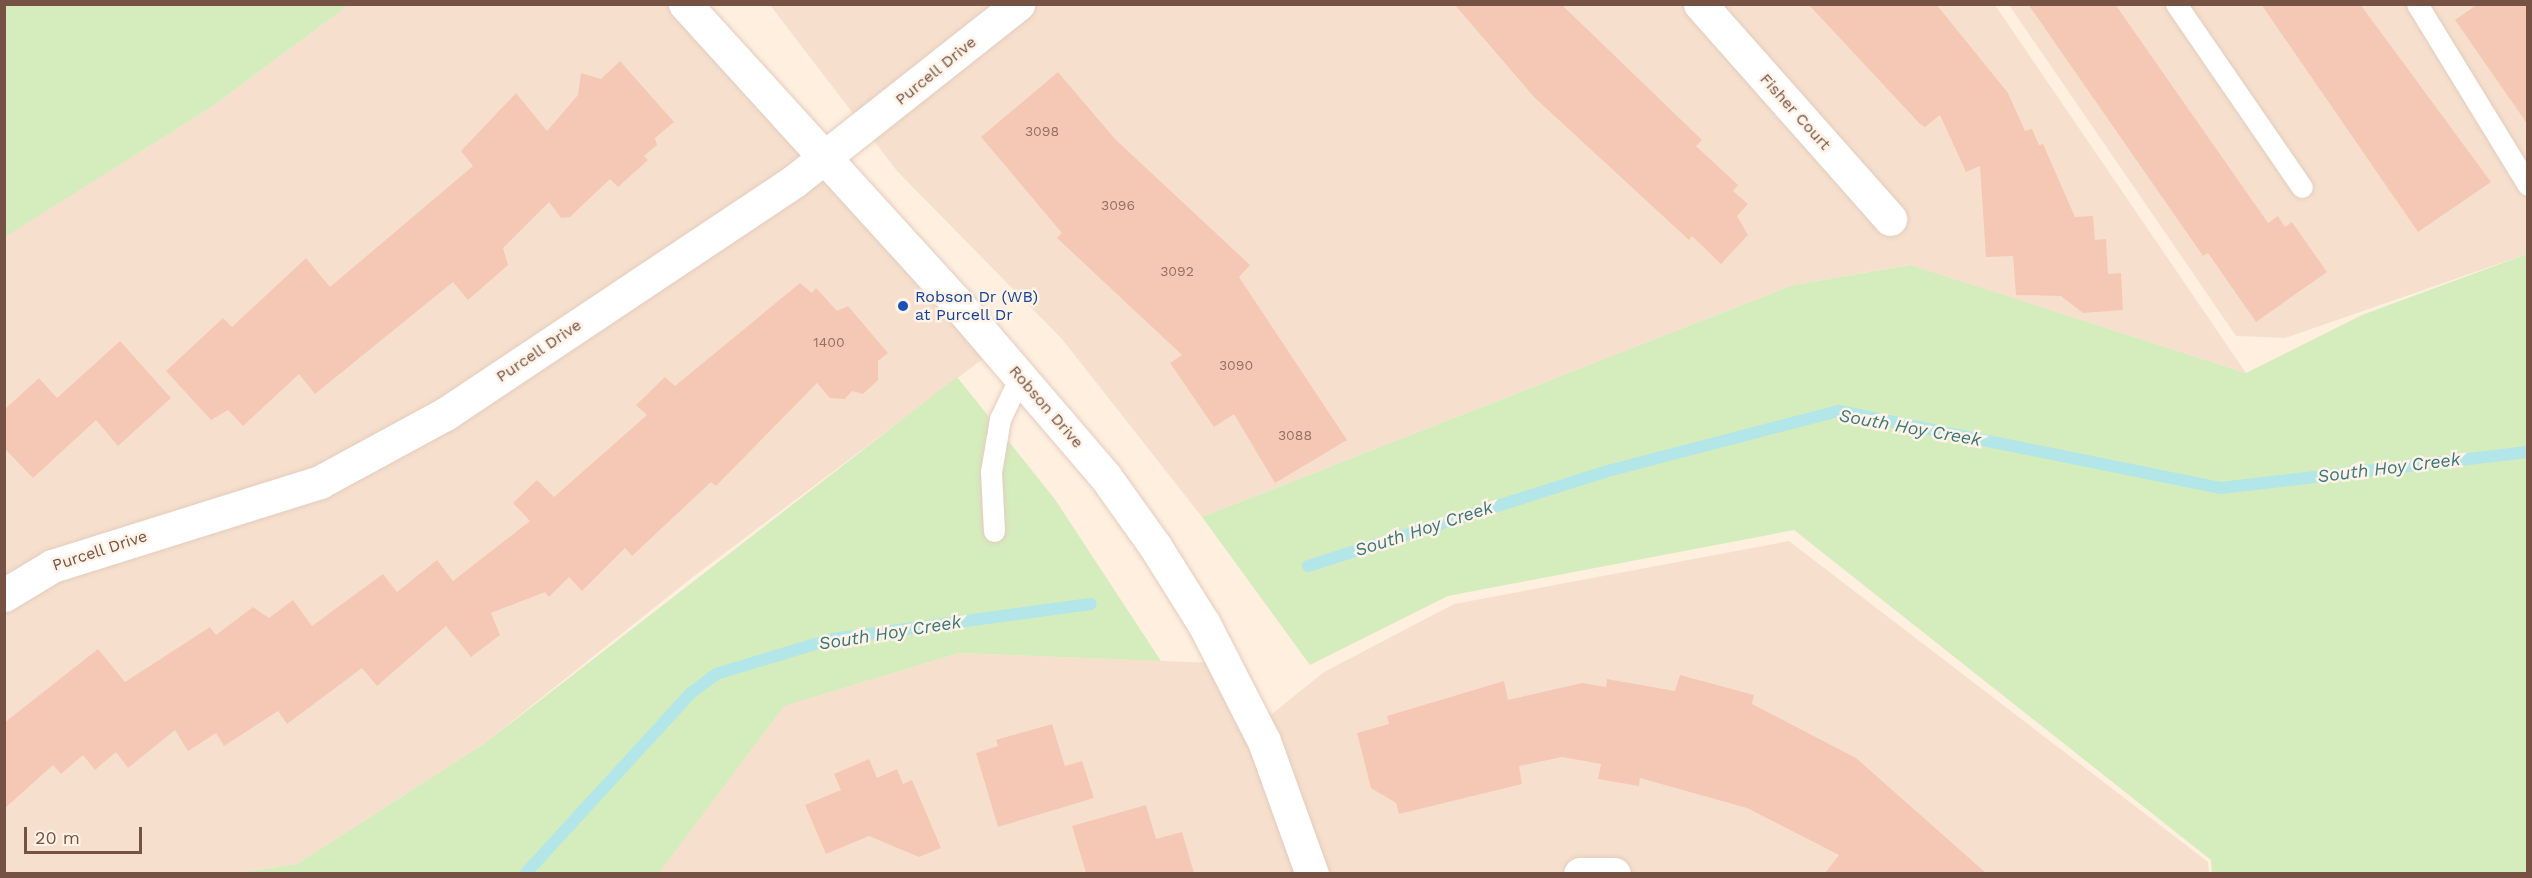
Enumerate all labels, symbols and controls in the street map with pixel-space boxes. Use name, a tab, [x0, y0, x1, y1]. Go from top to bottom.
street label: Purcell Drive	[891, 32, 981, 110]
street label: Fisher Court	[1755, 70, 1835, 154]
house number: 3098	[1025, 123, 1059, 139]
house number: 3096	[1101, 197, 1135, 213]
house number: 3092	[1160, 263, 1194, 279]
place label: Robson Dr (WB) at Purcell Dr	[915, 287, 1038, 325]
marker: Robson Dr (WB) at Purcell Dr	[896, 299, 910, 313]
street label: Purcell Drive	[493, 315, 585, 387]
house number: 1400	[813, 334, 845, 350]
house number: 3090	[1219, 357, 1253, 373]
street label: Robson Drive	[1005, 362, 1087, 452]
water label: South Hoy Creek	[1837, 405, 1983, 451]
house number: 3088	[1278, 427, 1312, 443]
water label: South Hoy Creek	[2316, 448, 2462, 488]
water label: South Hoy Creek	[1352, 496, 1496, 562]
street label: Purcell Drive	[50, 527, 150, 575]
water label: South Hoy Creek	[817, 611, 963, 655]
scale bar	[27, 815, 146, 853]
text: 20 m	[35, 827, 80, 848]

